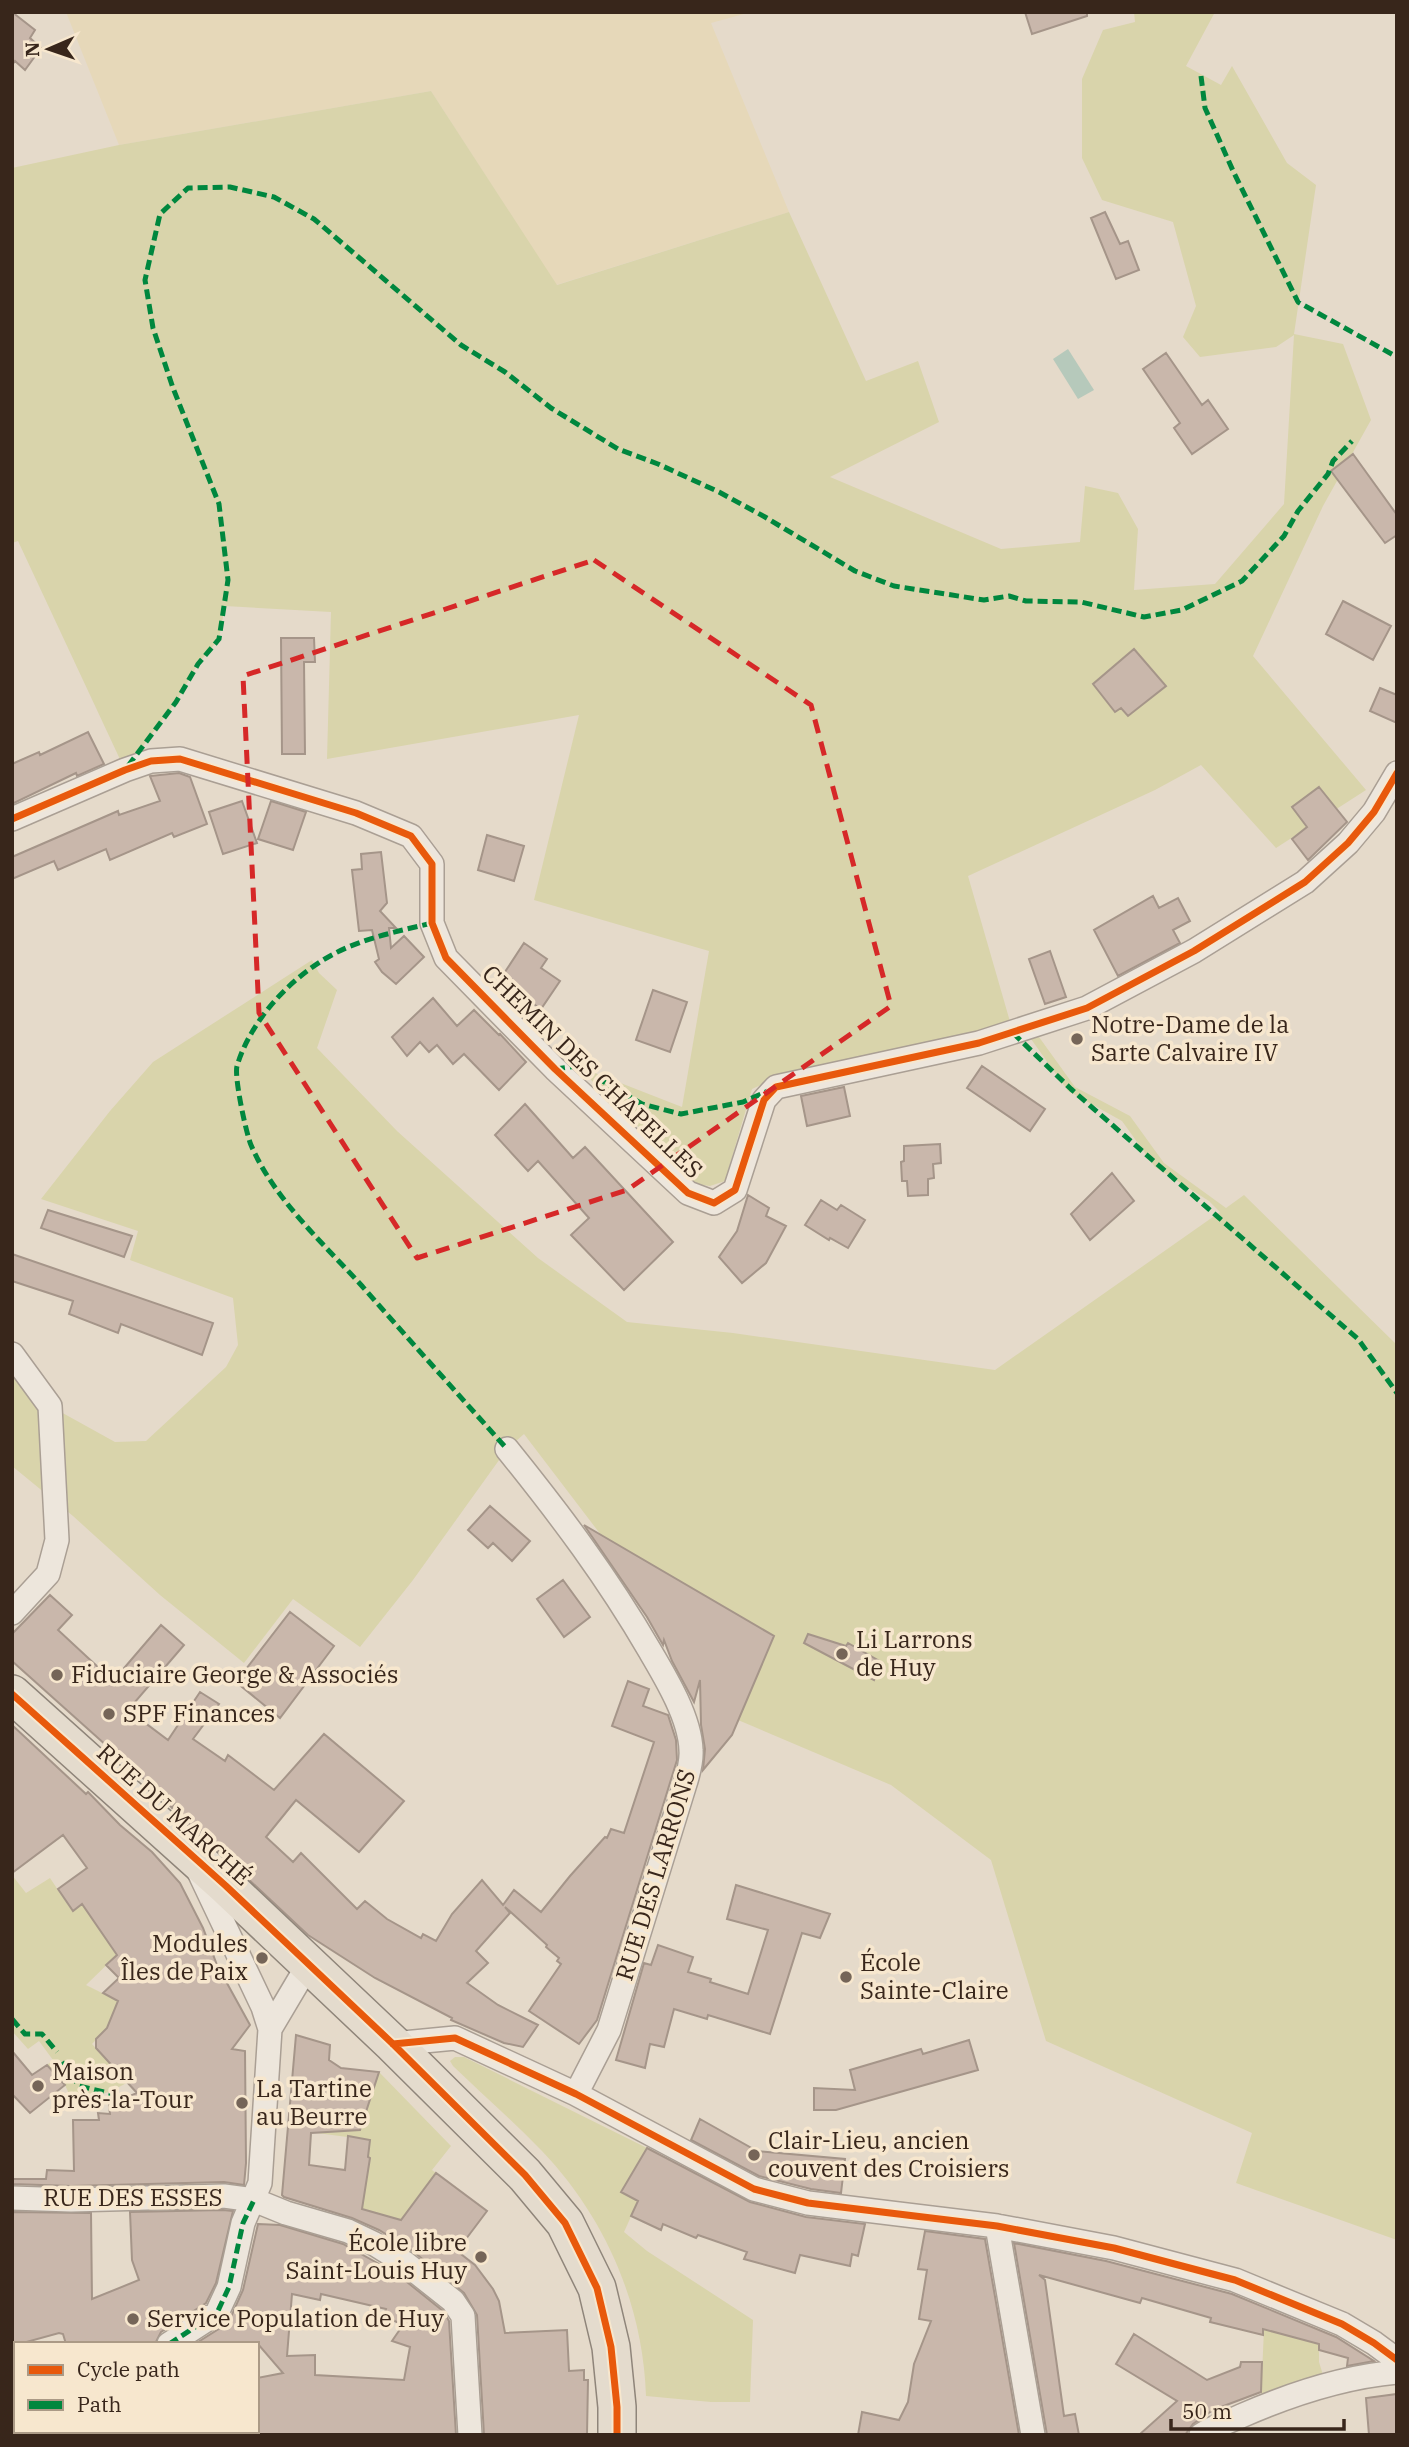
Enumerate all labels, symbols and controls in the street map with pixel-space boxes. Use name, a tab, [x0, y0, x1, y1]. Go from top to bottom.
north arrow	[14, 14, 84, 84]
text: N	[20, 42, 44, 58]
street label: CHEMIN DES CHAPELLES	[476, 957, 710, 1185]
place label: Notre-Dame de la Sarte Calvaire IV	[1091, 1008, 1289, 1068]
marker: Notre-Dame de la Sarte Calvaire IV	[1069, 1031, 1085, 1047]
place label: Li Larrons de Huy	[856, 1623, 973, 1683]
marker: Li Larrons de Huy	[834, 1646, 850, 1662]
place label: Fiduciaire George & Associés	[71, 1658, 398, 1690]
marker: Fiduciaire George & Associés	[49, 1667, 65, 1683]
place label: SPF Finances	[123, 1697, 275, 1729]
marker: SPF Finances	[101, 1706, 117, 1722]
street label: RUE DU MARCHÉ	[90, 1736, 259, 1892]
street label: RUE DES LARRONS	[608, 1765, 702, 1984]
place label: Modules Îles de Paix	[121, 1927, 248, 1987]
place label: École Sainte-Claire	[860, 1946, 1009, 2006]
marker: Modules Îles de Paix	[254, 1950, 270, 1966]
marker: École Sainte-Claire	[838, 1969, 854, 1985]
place label: Maison près-la-Tour	[52, 2055, 194, 2115]
place label: La Tartine au Beurre	[256, 2072, 372, 2132]
marker: Maison près-la-Tour	[30, 2078, 46, 2094]
marker: La Tartine au Beurre	[234, 2095, 250, 2111]
place label: Clair-Lieu, ancien couvent des Croisiers	[768, 2124, 1010, 2184]
marker: Clair-Lieu, ancien couvent des Croisiers	[746, 2147, 762, 2163]
street label: RUE DES ESSES	[43, 2181, 223, 2213]
place label: École libre Saint-Louis Huy	[285, 2226, 467, 2286]
marker: École libre Saint-Louis Huy	[473, 2249, 489, 2265]
place label: Service Population de Huy	[147, 2302, 444, 2334]
marker: Service Population de Huy	[125, 2311, 141, 2327]
legend	[14, 2342, 259, 2433]
text: Cycle path	[77, 2355, 180, 2383]
scale bar	[1171, 2388, 1344, 2432]
text: Path	[77, 2390, 122, 2418]
text: 50 m	[1182, 2397, 1232, 2425]

